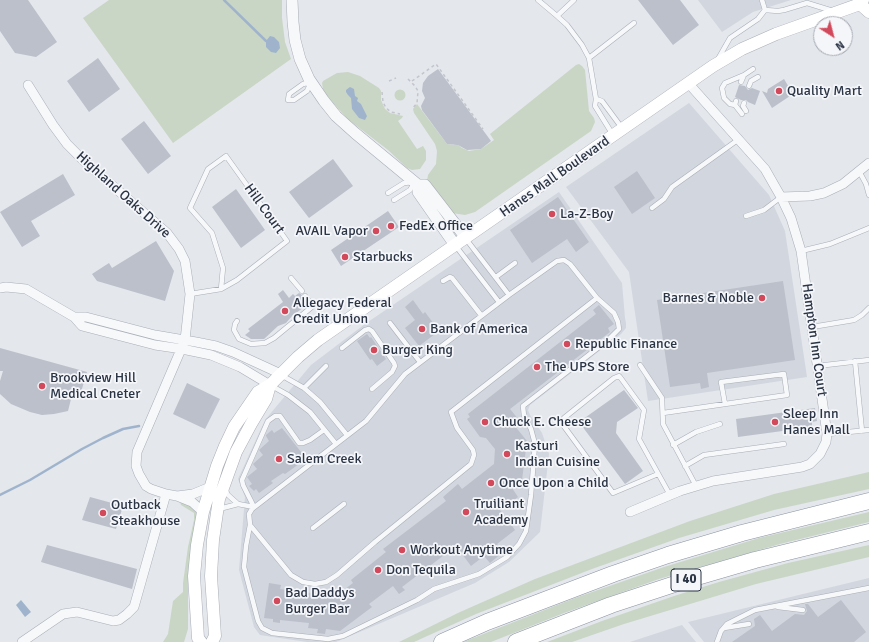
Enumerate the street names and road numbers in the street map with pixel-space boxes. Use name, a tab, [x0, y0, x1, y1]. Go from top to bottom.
street label: Hanes Mall Boulevard	[497, 133, 613, 221]
street label: Highland Oaks Drive	[72, 148, 174, 242]
street label: Hill Court	[240, 181, 288, 237]
street label: Hampton Inn Court	[798, 282, 830, 398]
road number: I 40	[671, 569, 701, 591]

